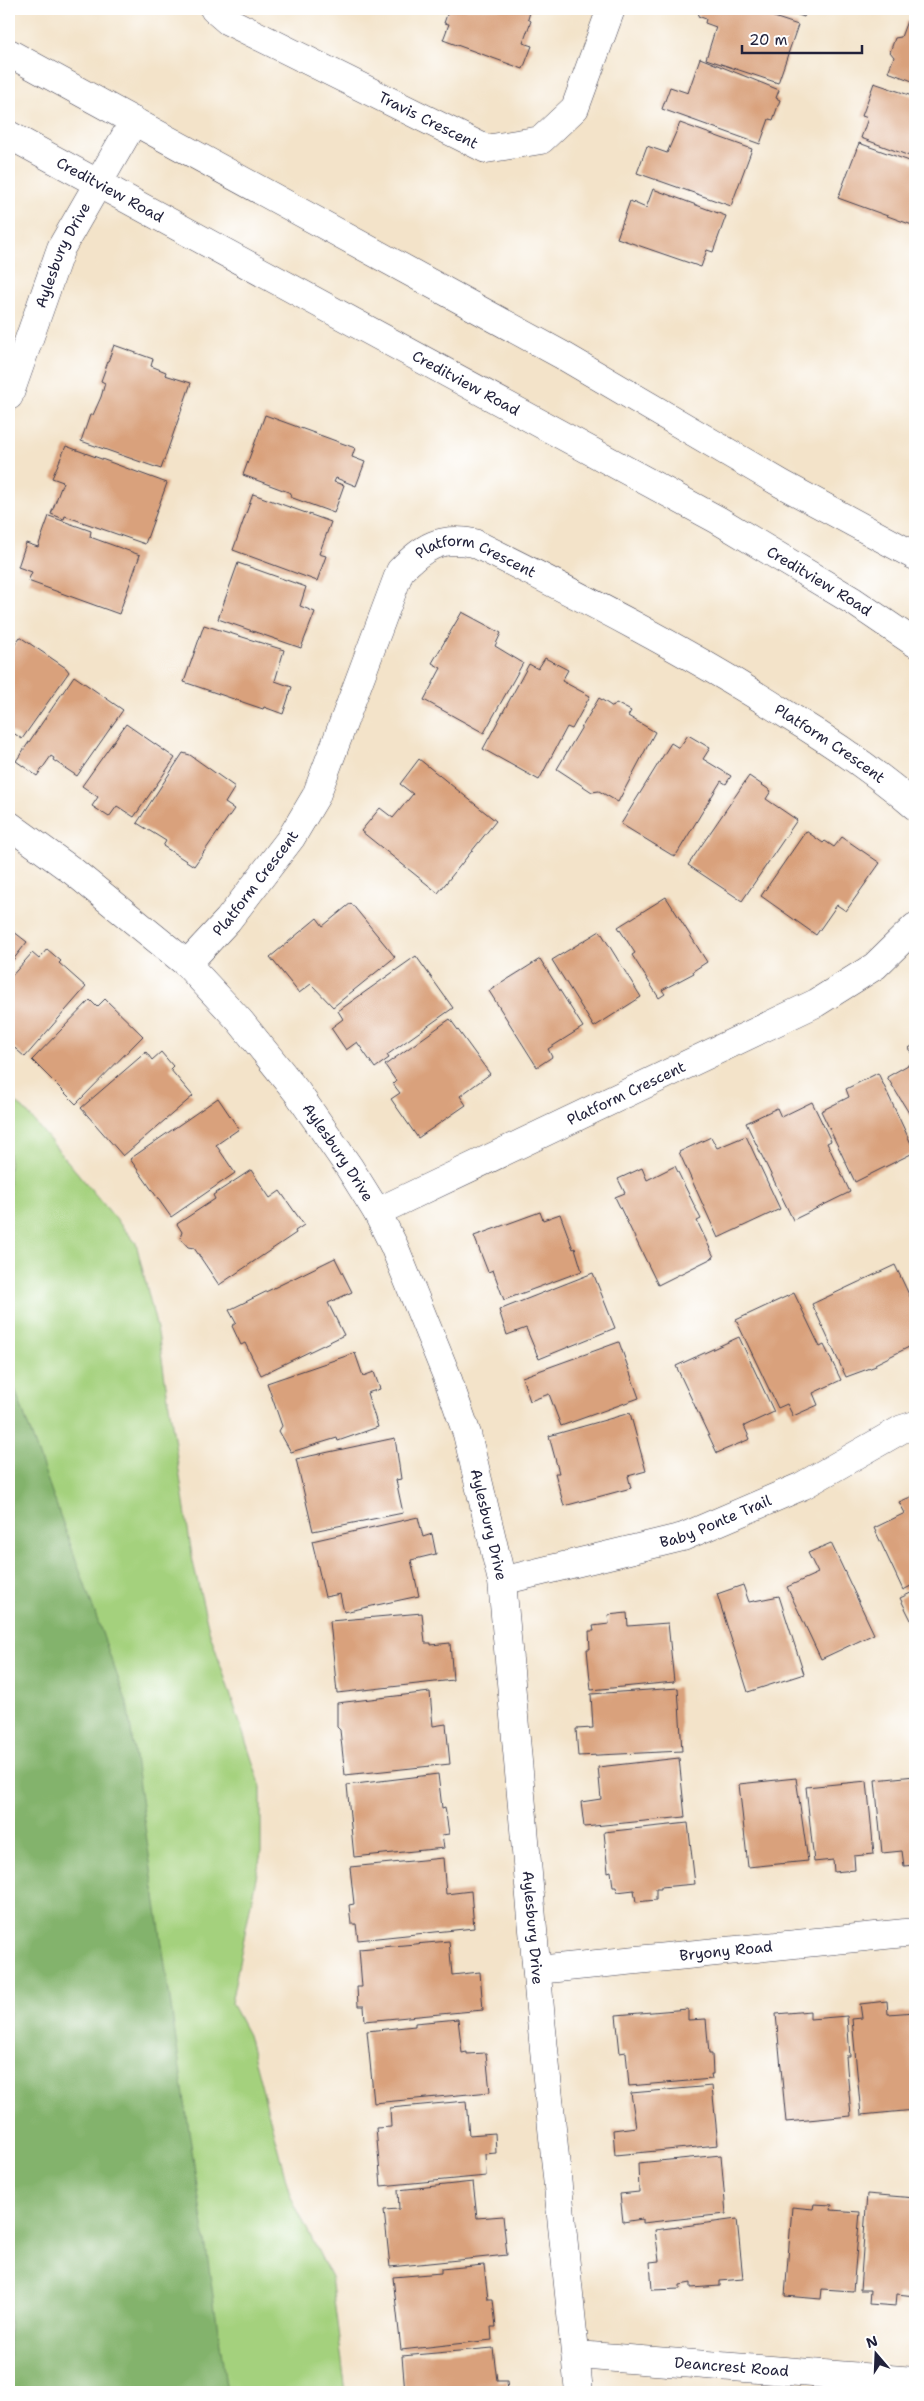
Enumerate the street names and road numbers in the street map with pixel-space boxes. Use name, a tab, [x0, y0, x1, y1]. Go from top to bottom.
street label: Travis Crescent	[375, 87, 482, 154]
street label: Creditview Road	[53, 153, 168, 227]
street label: Aylesbury Drive	[31, 199, 95, 311]
street label: Creditview Road	[409, 346, 524, 421]
street label: Platform Crescent	[411, 531, 539, 583]
street label: Creditview Road	[763, 542, 876, 621]
street label: Platform Crescent	[771, 699, 889, 788]
street label: Platform Crescent	[208, 827, 303, 940]
street label: Platform Crescent	[564, 1057, 689, 1130]
street label: Aylesbury Drive	[298, 1100, 378, 1205]
street label: Aylesbury Drive	[466, 1467, 512, 1582]
street label: Baby Ponte Trail	[658, 1490, 775, 1552]
street label: Aylesbury Drive	[518, 1870, 548, 1985]
street label: Bryony Road	[679, 1936, 774, 1966]
street label: Deancrest Road	[674, 2353, 790, 2381]

